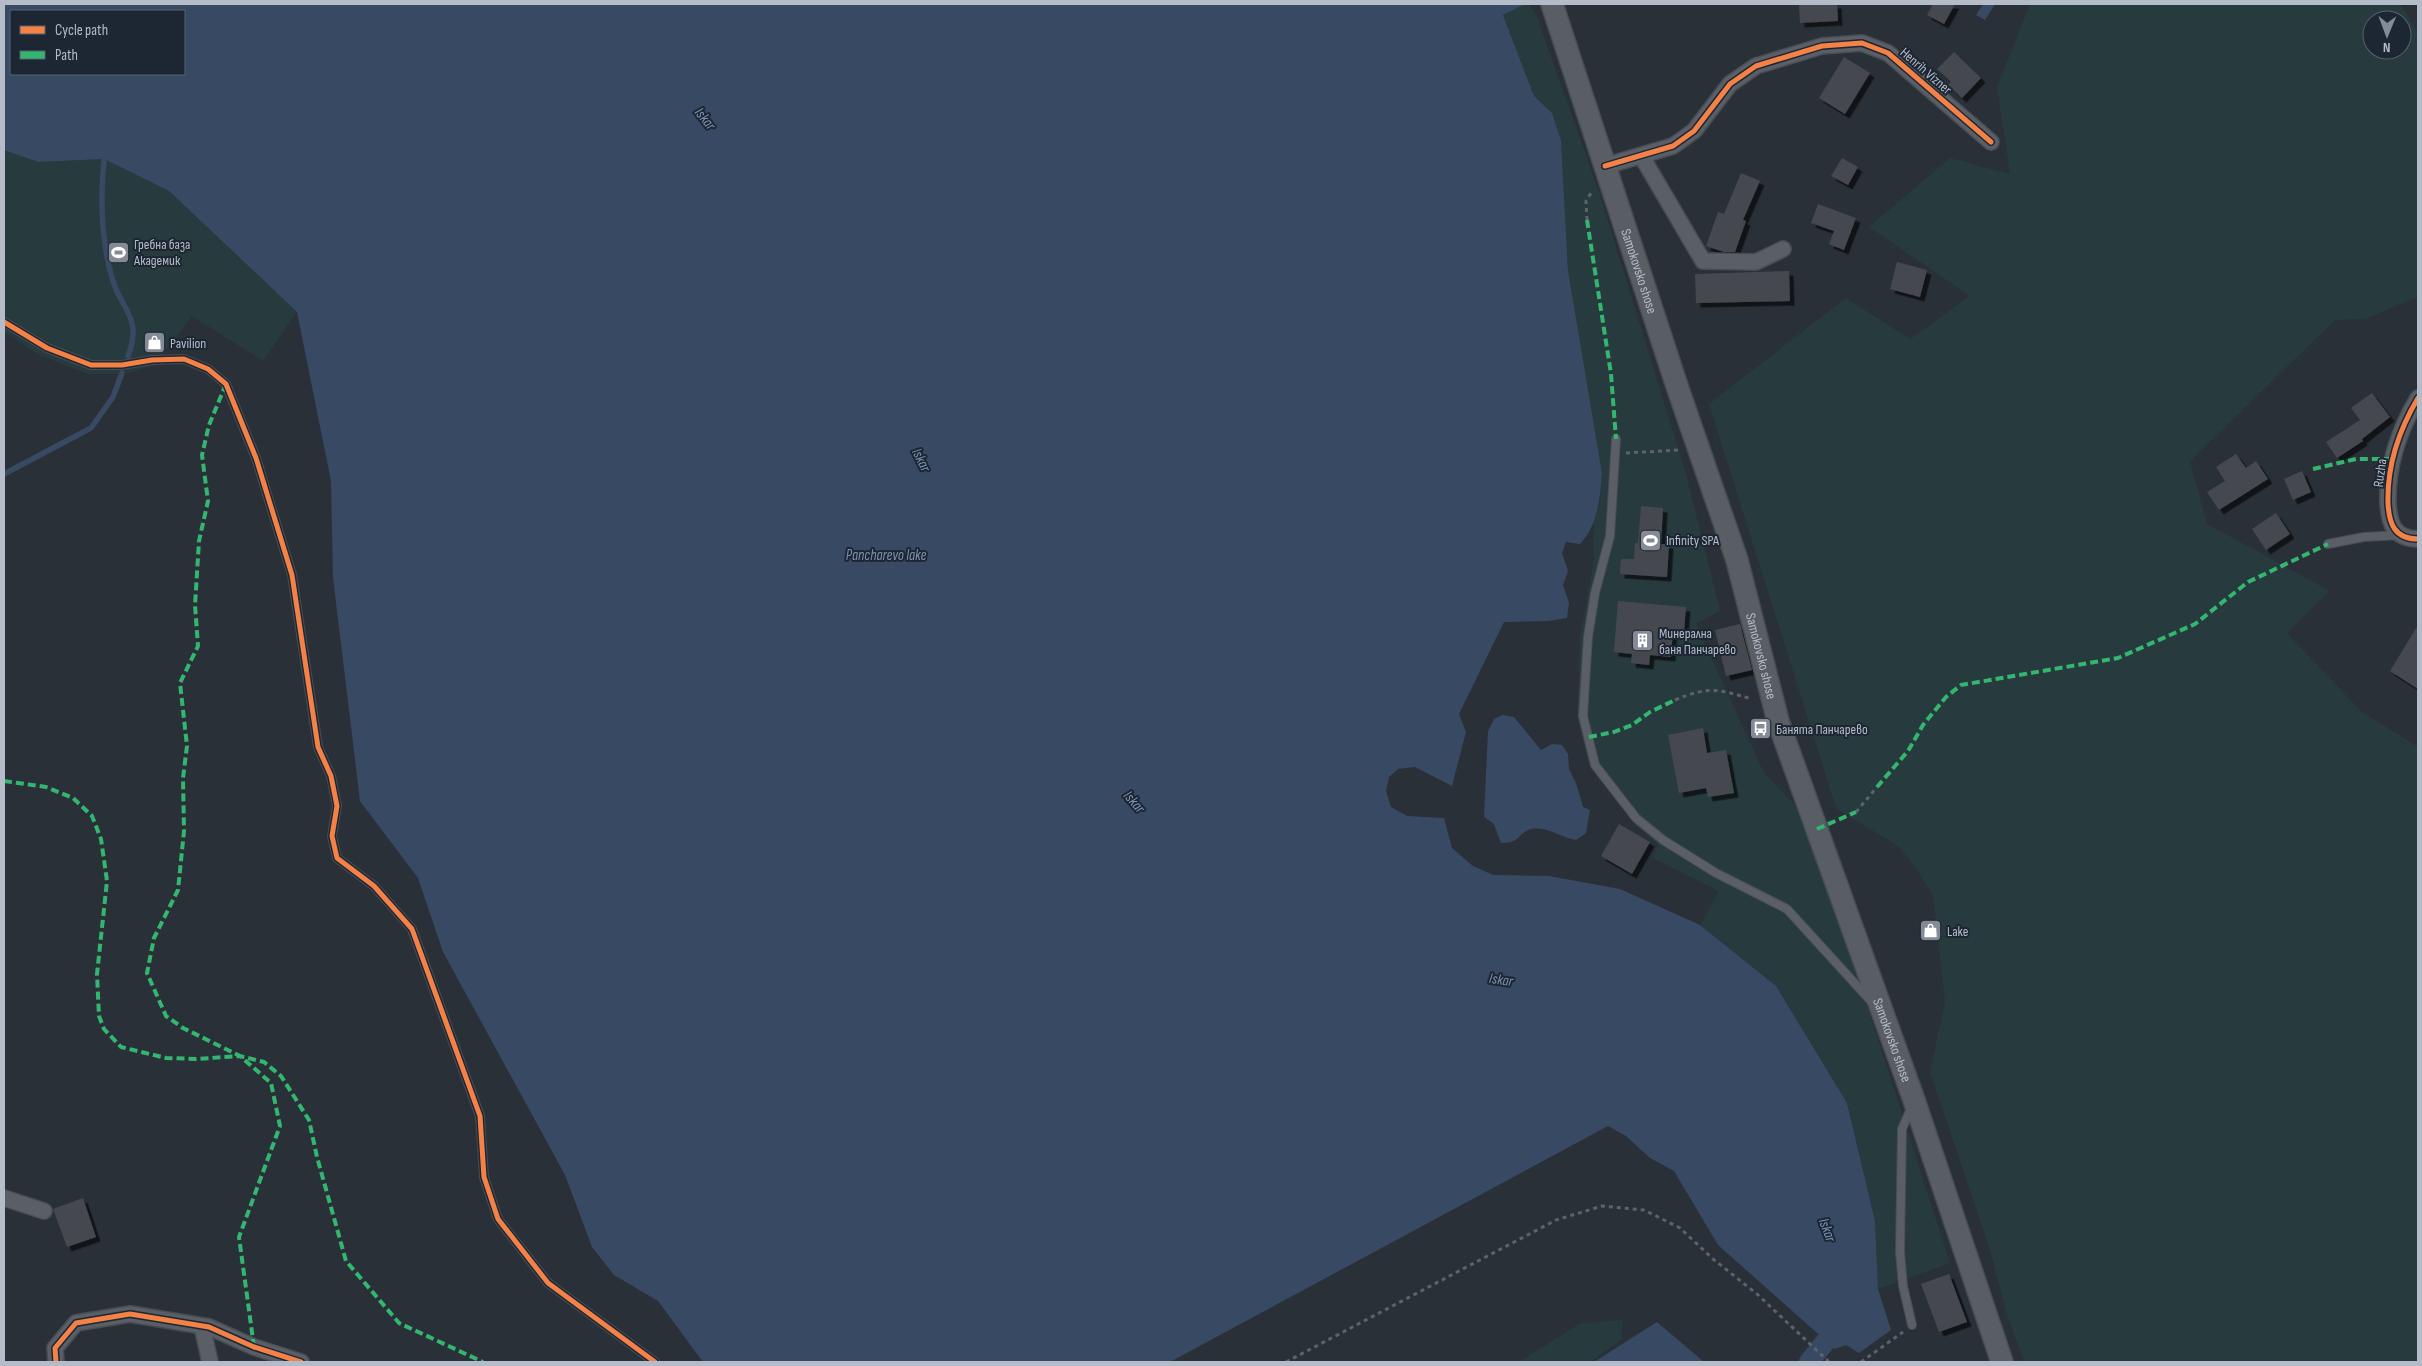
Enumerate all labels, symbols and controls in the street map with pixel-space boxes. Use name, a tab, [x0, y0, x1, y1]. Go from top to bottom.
legend	[10, 10, 185, 75]
north arrow	[2362, 10, 2412, 60]
text: Cycle path	[55, 21, 108, 40]
text: N	[2383, 39, 2391, 56]
street label: Henrih Vizner	[1897, 44, 1955, 98]
text: Path	[55, 46, 78, 65]
water label: Iskar	[690, 104, 720, 135]
street label: Samokovsko shose	[1618, 227, 1661, 316]
place label: Гребна база Академик	[133, 236, 190, 269]
sports icon: Гребна база Академик	[106, 240, 130, 264]
shop icon: Pavilion	[142, 331, 166, 355]
place label: Pavilion	[170, 335, 206, 352]
water label: Iskar	[907, 445, 935, 476]
street label: Ruzha	[2370, 458, 2390, 488]
sports icon: Infinity SPA	[1638, 528, 1662, 552]
place label: Infinity SPA	[1666, 532, 1720, 549]
water label: Pancharevo lake	[846, 546, 926, 565]
street label: Samokovsko shose	[1742, 611, 1781, 701]
place label: Минерална баня Панчарево	[1659, 625, 1736, 658]
building icon: Минерална баня Панчарево	[1631, 629, 1655, 653]
bus stop icon: Банята Панчарево	[1748, 717, 1772, 741]
place label: Банята Панчарево	[1776, 721, 1868, 738]
water label: Iskar	[1119, 787, 1150, 818]
shop icon: Lake	[1919, 919, 1943, 943]
place label: Lake	[1947, 923, 1968, 940]
water label: Iskar	[1488, 969, 1515, 991]
street label: Samokovsko shose	[1870, 996, 1915, 1084]
water label: Iskar	[1814, 1215, 1840, 1245]

